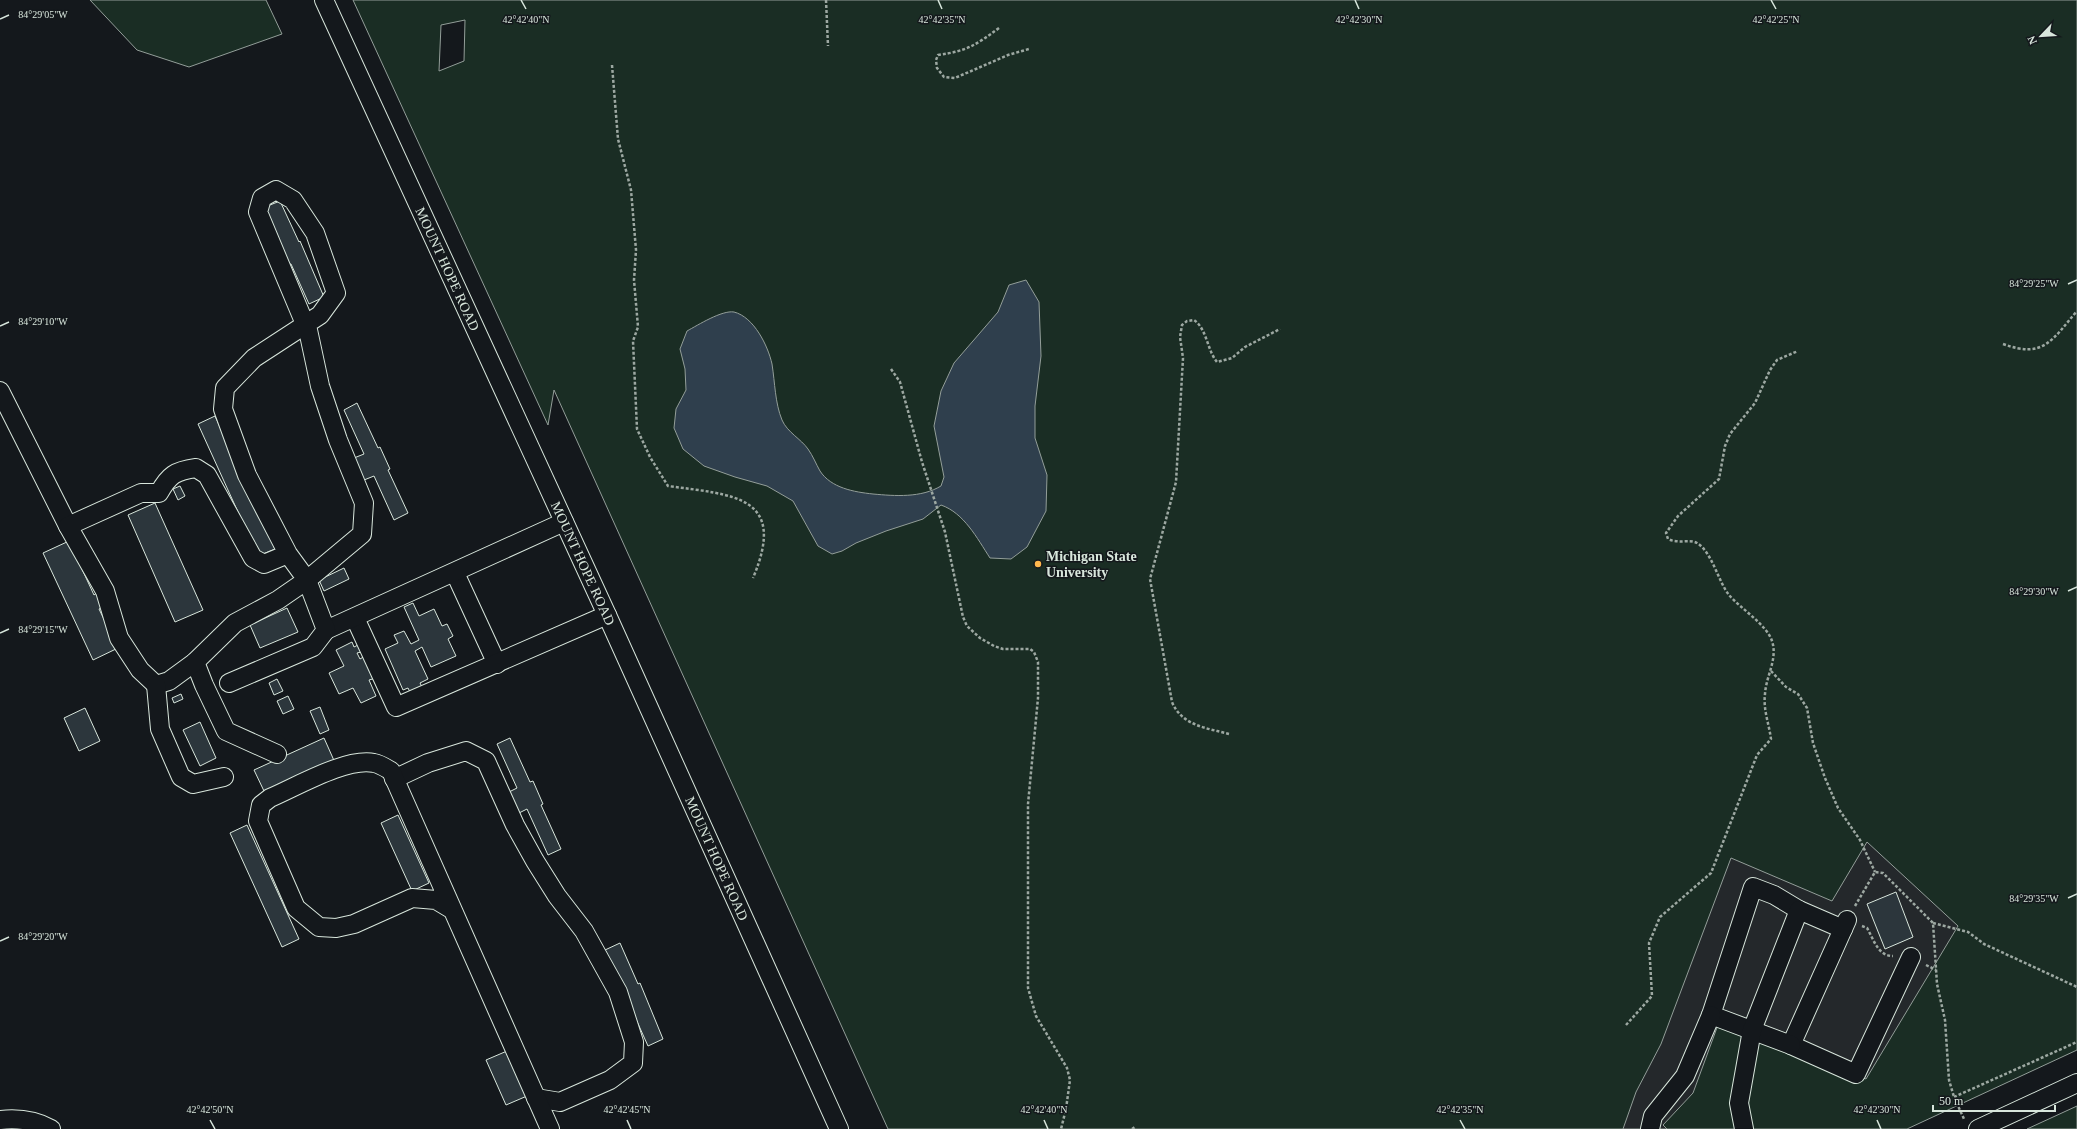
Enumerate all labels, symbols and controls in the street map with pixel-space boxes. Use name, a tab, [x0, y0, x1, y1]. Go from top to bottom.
text: 84°29'05"W	[18, 9, 68, 20]
text: 42°42'40"N	[502, 14, 550, 25]
text: 42°42'35"N	[918, 14, 966, 25]
text: 42°42'30"N	[1335, 14, 1383, 25]
text: 42°42'25"N	[1752, 14, 1800, 25]
north arrow	[2021, 16, 2061, 56]
text: N	[2025, 34, 2039, 46]
street label: MOUNT HOPE ROAD	[412, 205, 482, 333]
text: 84°29'25"W	[2009, 278, 2059, 289]
text: 84°29'10"W	[18, 316, 68, 327]
street label: MOUNT HOPE ROAD	[548, 499, 618, 628]
place label: Michigan State University	[1046, 549, 1137, 580]
marker: Michigan State University	[1033, 559, 1043, 569]
text: 84°29'30"W	[2009, 586, 2059, 597]
text: 84°29'15"W	[18, 624, 68, 635]
street label: MOUNT HOPE ROAD	[682, 794, 751, 923]
text: 84°29'35"W	[2009, 893, 2059, 904]
text: 84°29'20"W	[18, 931, 68, 942]
scale bar	[1933, 1087, 2055, 1113]
text: 50 m	[1939, 1094, 1964, 1108]
text: 42°42'50"N	[186, 1104, 234, 1115]
text: 42°42'45"N	[603, 1104, 651, 1115]
text: 42°42'40"N	[1020, 1104, 1068, 1115]
text: 42°42'35"N	[1436, 1104, 1484, 1115]
text: 42°42'30"N	[1853, 1104, 1901, 1115]

